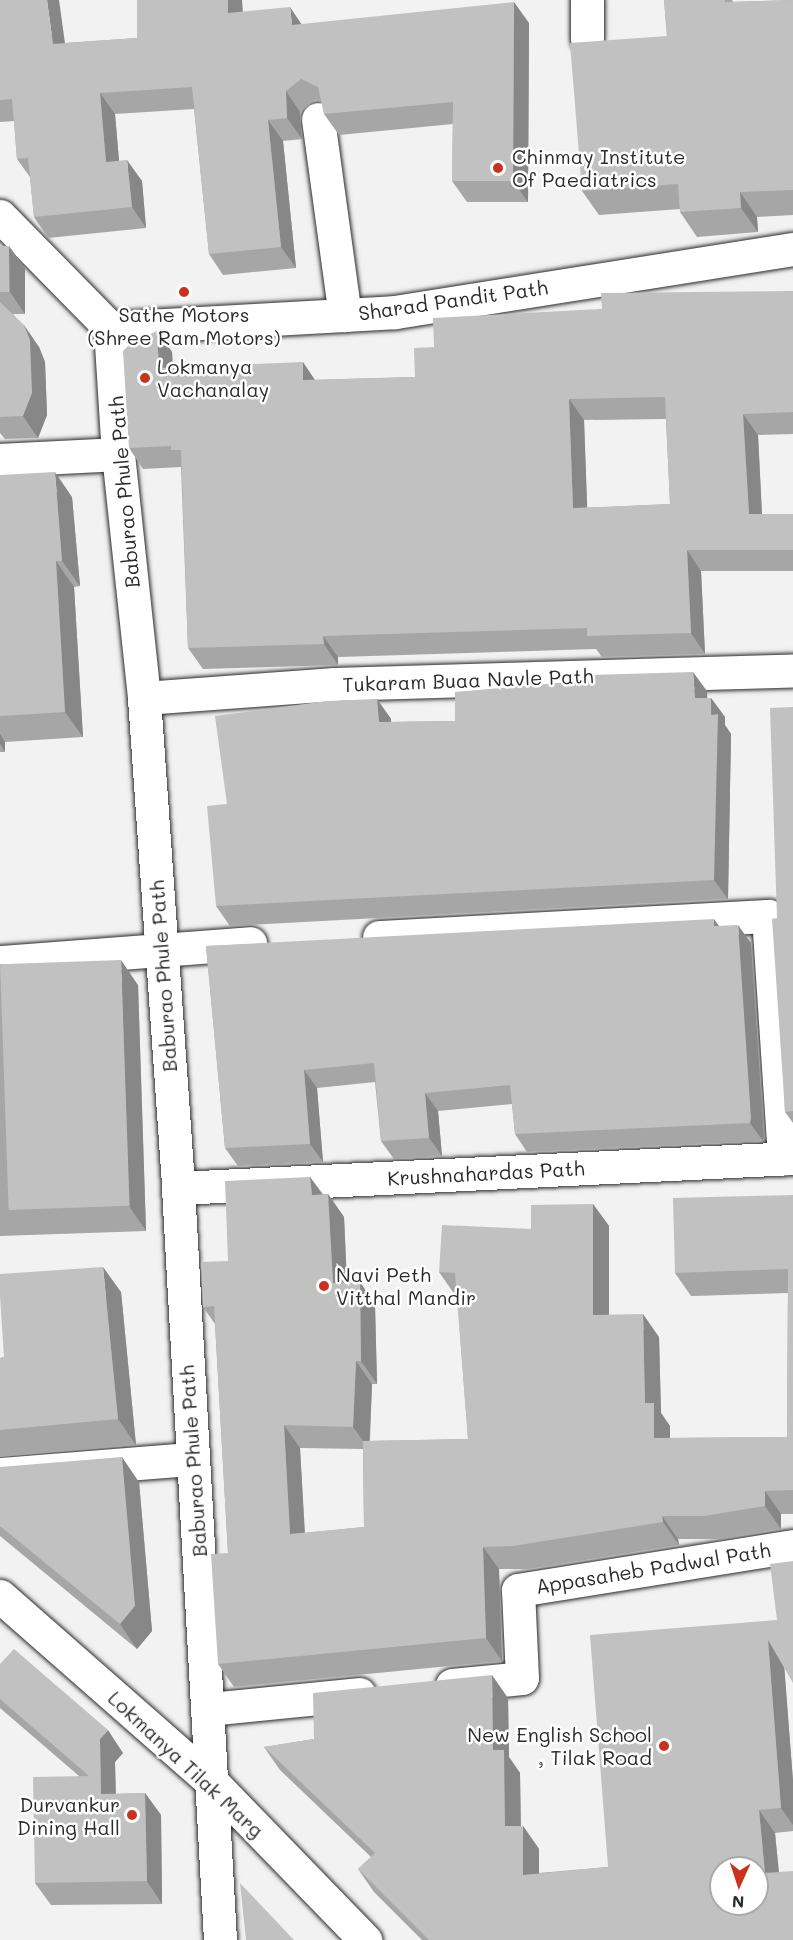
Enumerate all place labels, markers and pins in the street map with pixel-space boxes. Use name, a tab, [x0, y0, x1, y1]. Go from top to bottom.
place label: Chinmay Institute Of Paediatrics	[512, 144, 685, 191]
marker: Chinmay Institute Of Paediatrics	[489, 159, 507, 177]
marker: Sathe Motors (Shree Ram Motors)	[177, 285, 191, 299]
place label: Sathe Motors (Shree Ram Motors)	[87, 302, 281, 349]
place label: Lokmanya Vachanalay	[157, 354, 269, 401]
marker: Lokmanya Vachanalay	[138, 371, 152, 385]
place label: Navi Peth Vitthal Mandir	[336, 1262, 476, 1309]
marker: Navi Peth Vitthal Mandir	[317, 1279, 331, 1293]
place label: New English School , Tilak Road	[467, 1722, 652, 1769]
marker: New English School , Tilak Road	[657, 1739, 671, 1753]
place label: Durvankur Dining Hall	[17, 1792, 120, 1839]
marker: Durvankur Dining Hall	[125, 1808, 139, 1822]

